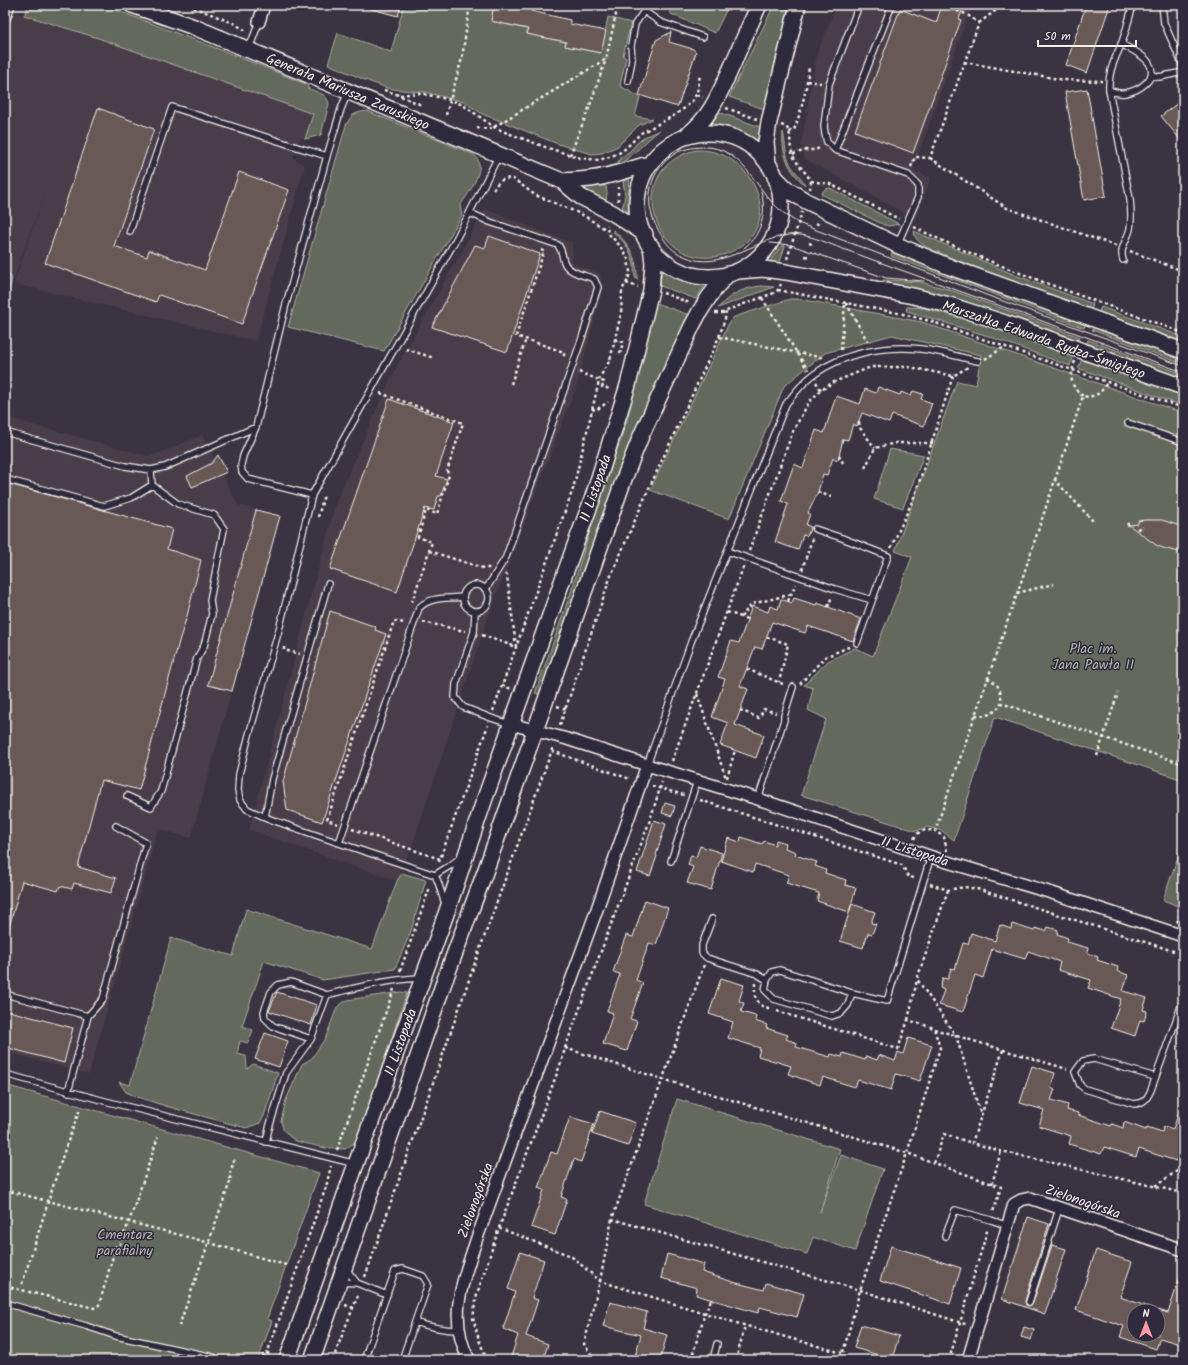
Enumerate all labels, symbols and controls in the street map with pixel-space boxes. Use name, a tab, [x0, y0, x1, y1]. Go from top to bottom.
scale bar	[1038, 22, 1136, 48]
text: 50 m	[1044, 27, 1071, 46]
street label: Generała Mariusza Zaruskiego	[263, 48, 433, 136]
street label: Marszałka Edwarda Rydza-Śmigłego	[939, 295, 1148, 385]
street label: 11 Listopada	[574, 452, 618, 525]
park label: Plac im. Jana Pawła II	[1052, 638, 1134, 676]
street label: 11 Listopada	[878, 831, 951, 873]
street label: 11 Listopada	[379, 1006, 423, 1079]
street label: Zielonogórska	[452, 1160, 500, 1241]
street label: Zielonogórska	[1042, 1179, 1123, 1225]
park label: Cmentarz parafialny	[96, 1224, 153, 1262]
north arrow	[1126, 1303, 1166, 1343]
text: N	[1143, 1305, 1150, 1323]

